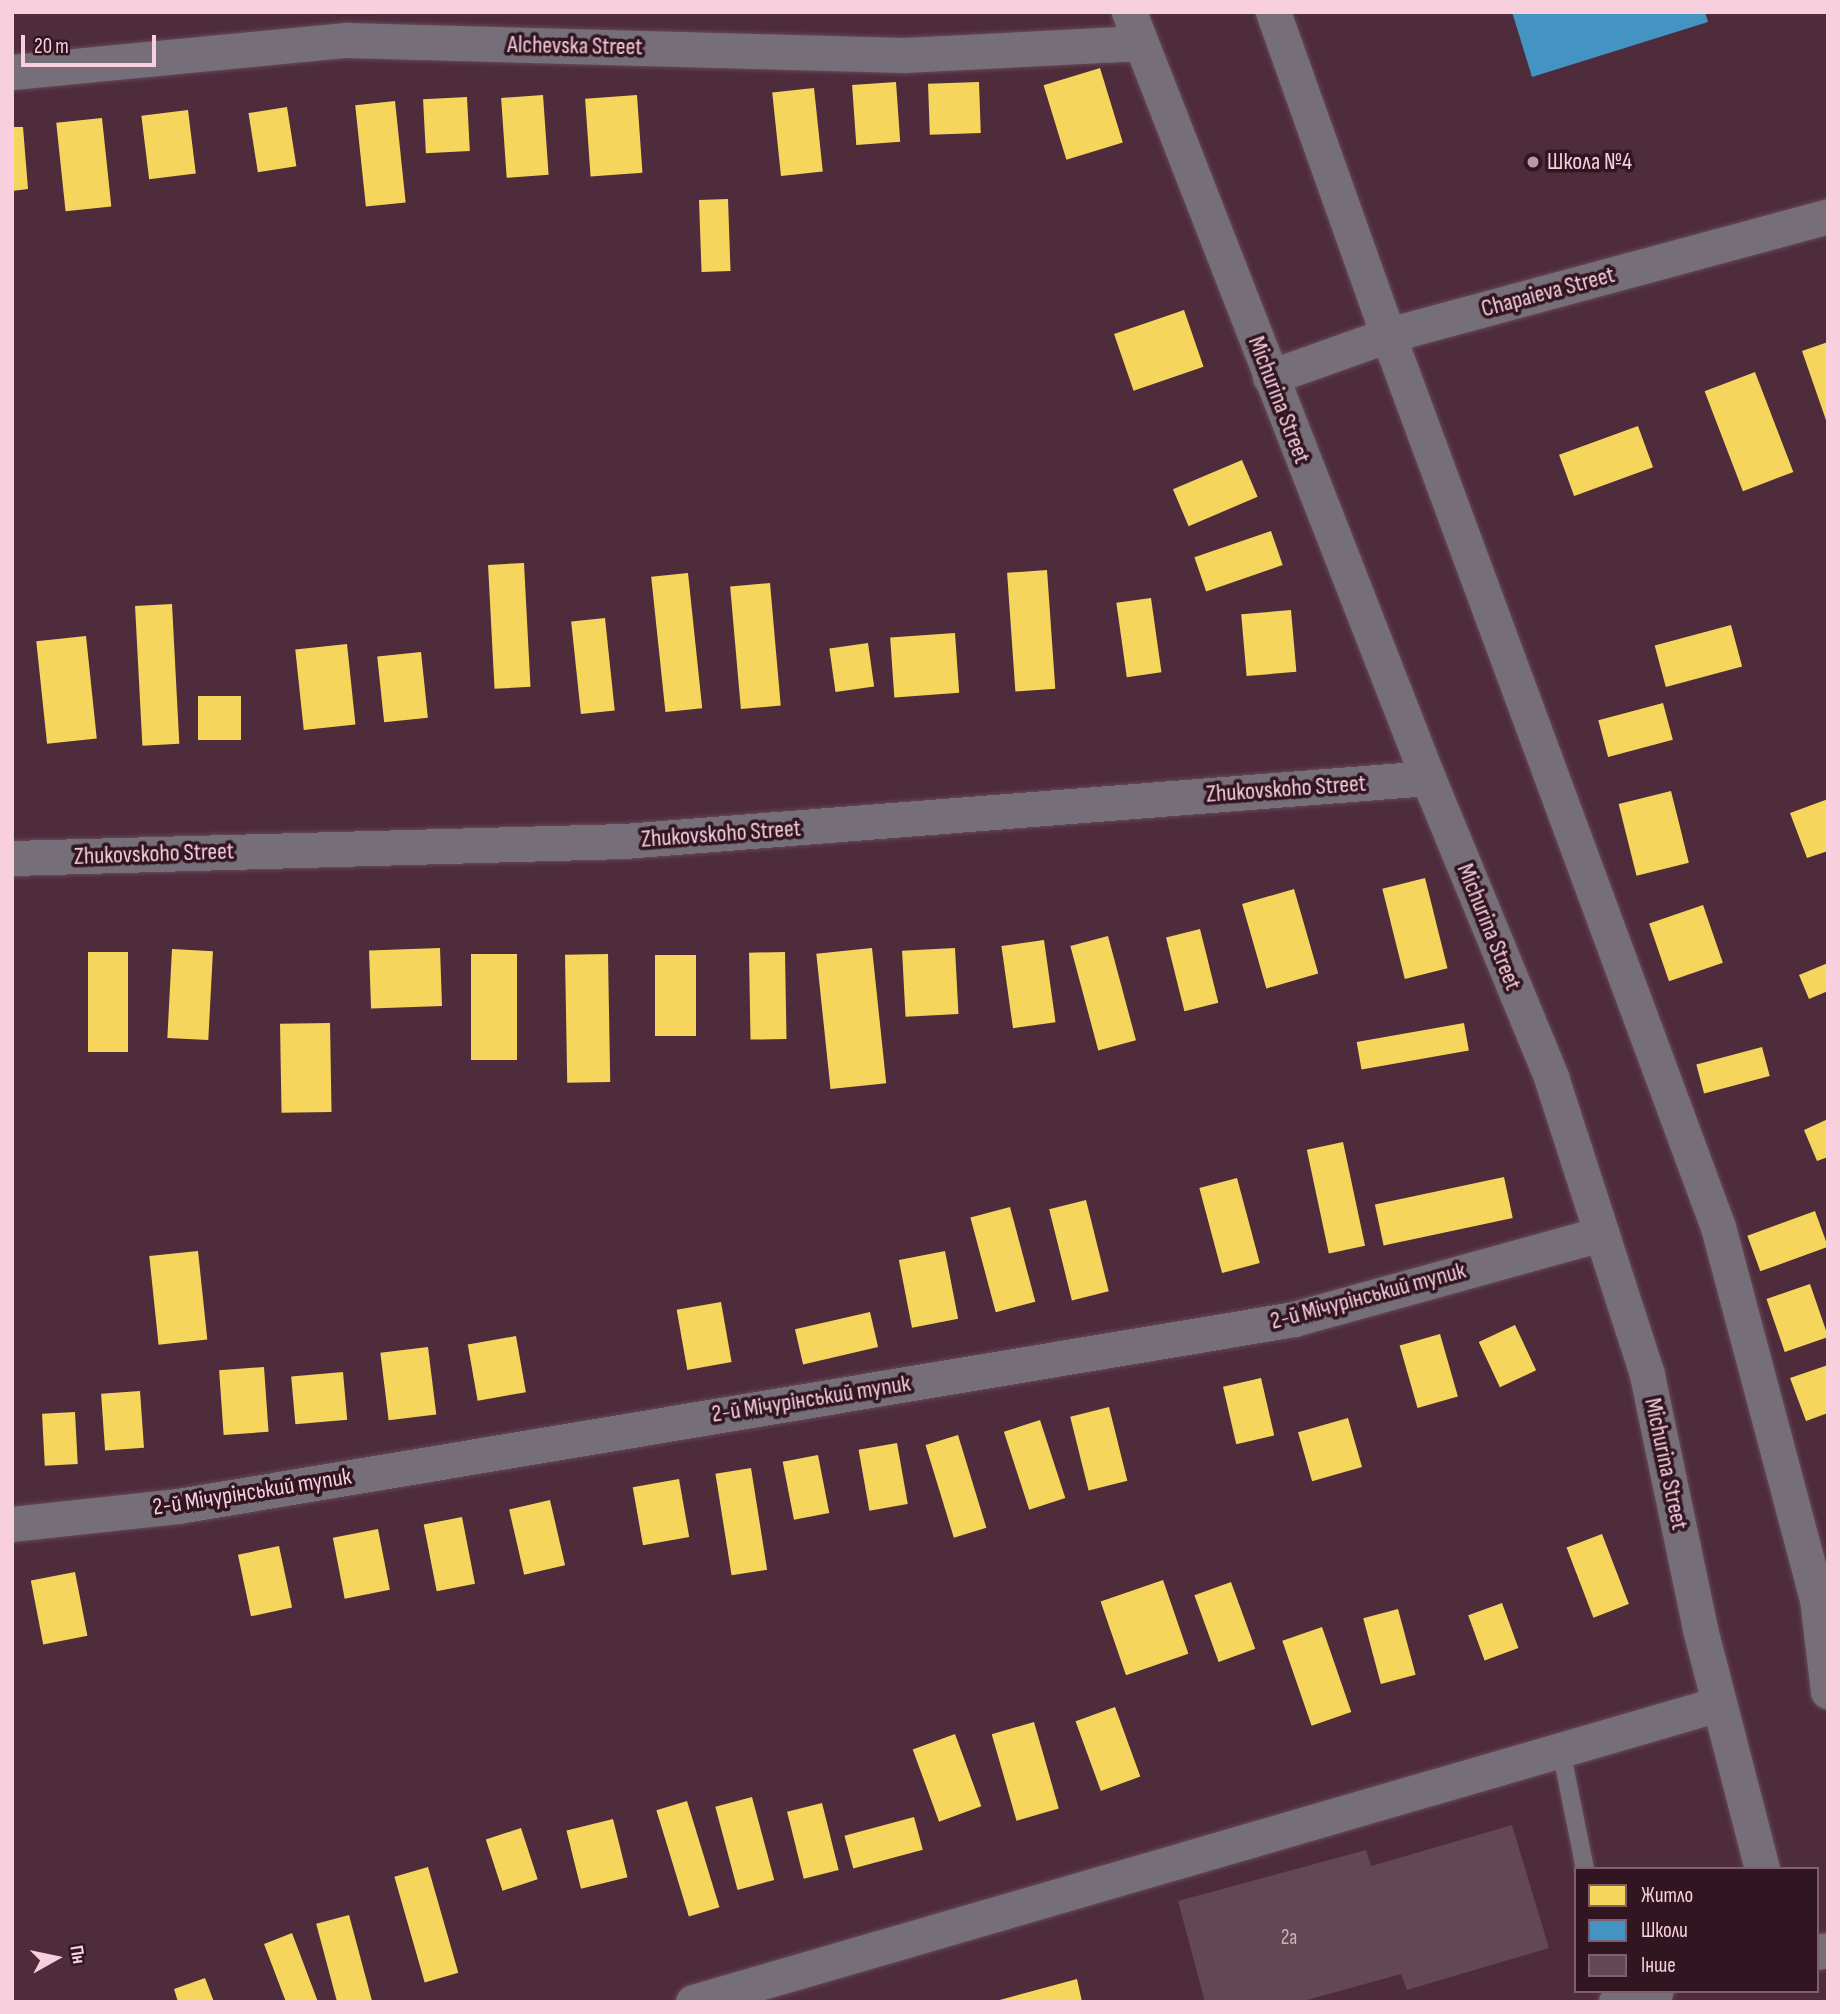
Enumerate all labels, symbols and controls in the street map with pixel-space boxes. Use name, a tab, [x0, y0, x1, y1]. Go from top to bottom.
scale bar	[24, 21, 159, 65]
street label: Alchevska Street	[507, 30, 643, 62]
text: 20 m	[34, 34, 69, 59]
place label: Школа №4	[1547, 148, 1632, 176]
marker: Школа №4	[1525, 154, 1541, 170]
street label: Chapaieva Street	[1478, 260, 1618, 324]
street label: Michurina Street	[1242, 332, 1316, 468]
street label: Zhukovskoho Street	[1205, 769, 1367, 809]
street label: Zhukovskoho Street	[640, 814, 802, 854]
street label: Zhukovskoho Street	[73, 837, 235, 871]
street label: Michurina Street	[1451, 860, 1527, 994]
street label: 2-й Мічурінський тупик	[1267, 1256, 1469, 1336]
street label: 2-й Мічурінський тупик	[710, 1369, 912, 1429]
street label: Michurina Street	[1638, 1395, 1694, 1533]
street label: 2-й Мічурінський тупик	[151, 1462, 353, 1522]
legend	[1574, 1867, 1819, 1993]
text: Житло	[1641, 1883, 1693, 1908]
text: Школи	[1641, 1918, 1688, 1943]
north arrow	[21, 1923, 91, 1993]
house number: 2а	[1281, 1925, 1297, 1951]
text: Пн	[64, 1944, 90, 1966]
text: Інше	[1641, 1953, 1676, 1978]

